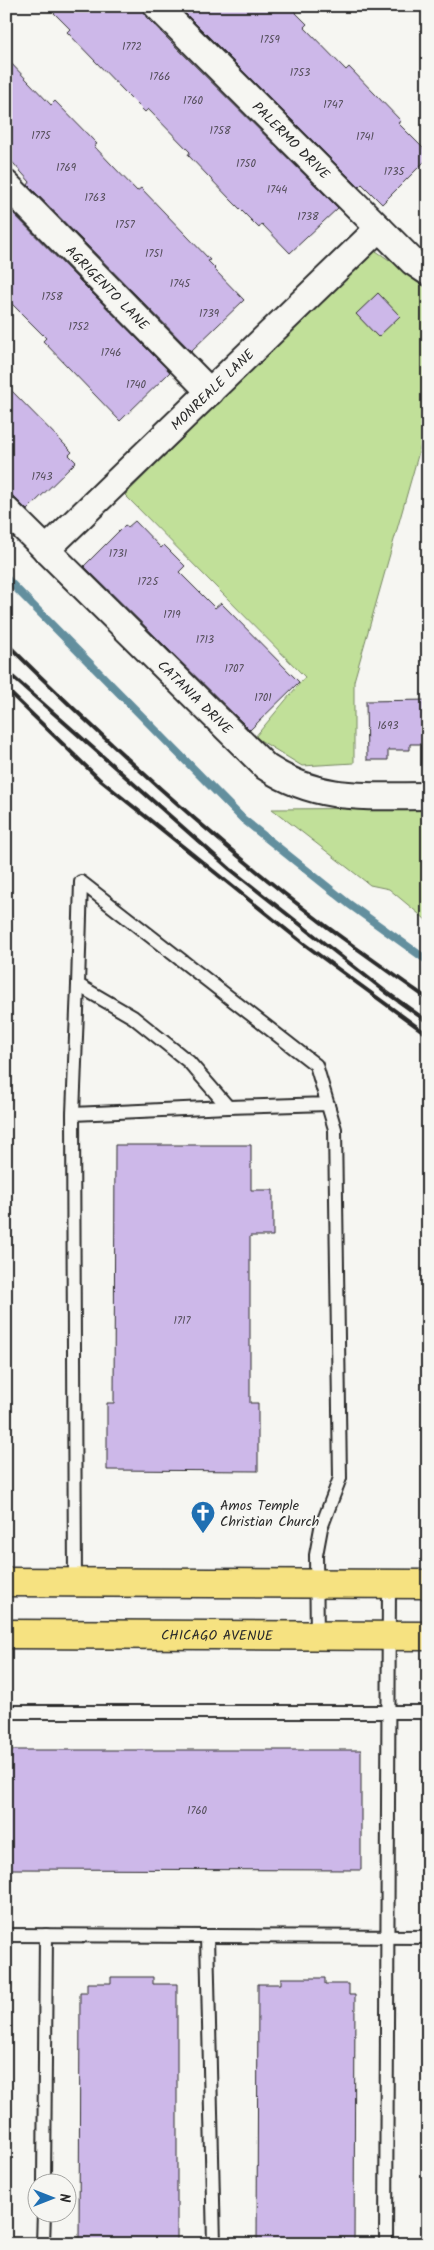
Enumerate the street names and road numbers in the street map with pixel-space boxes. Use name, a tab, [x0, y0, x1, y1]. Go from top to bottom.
street label: PALERMO DRIVE	[247, 97, 335, 186]
street label: AGRIGENTO LANE	[60, 241, 154, 336]
street label: MONREALE LANE	[166, 344, 260, 436]
street label: CATANIA DRIVE	[152, 655, 238, 741]
street label: CHICAGO AVENUE	[161, 1625, 274, 1647]

